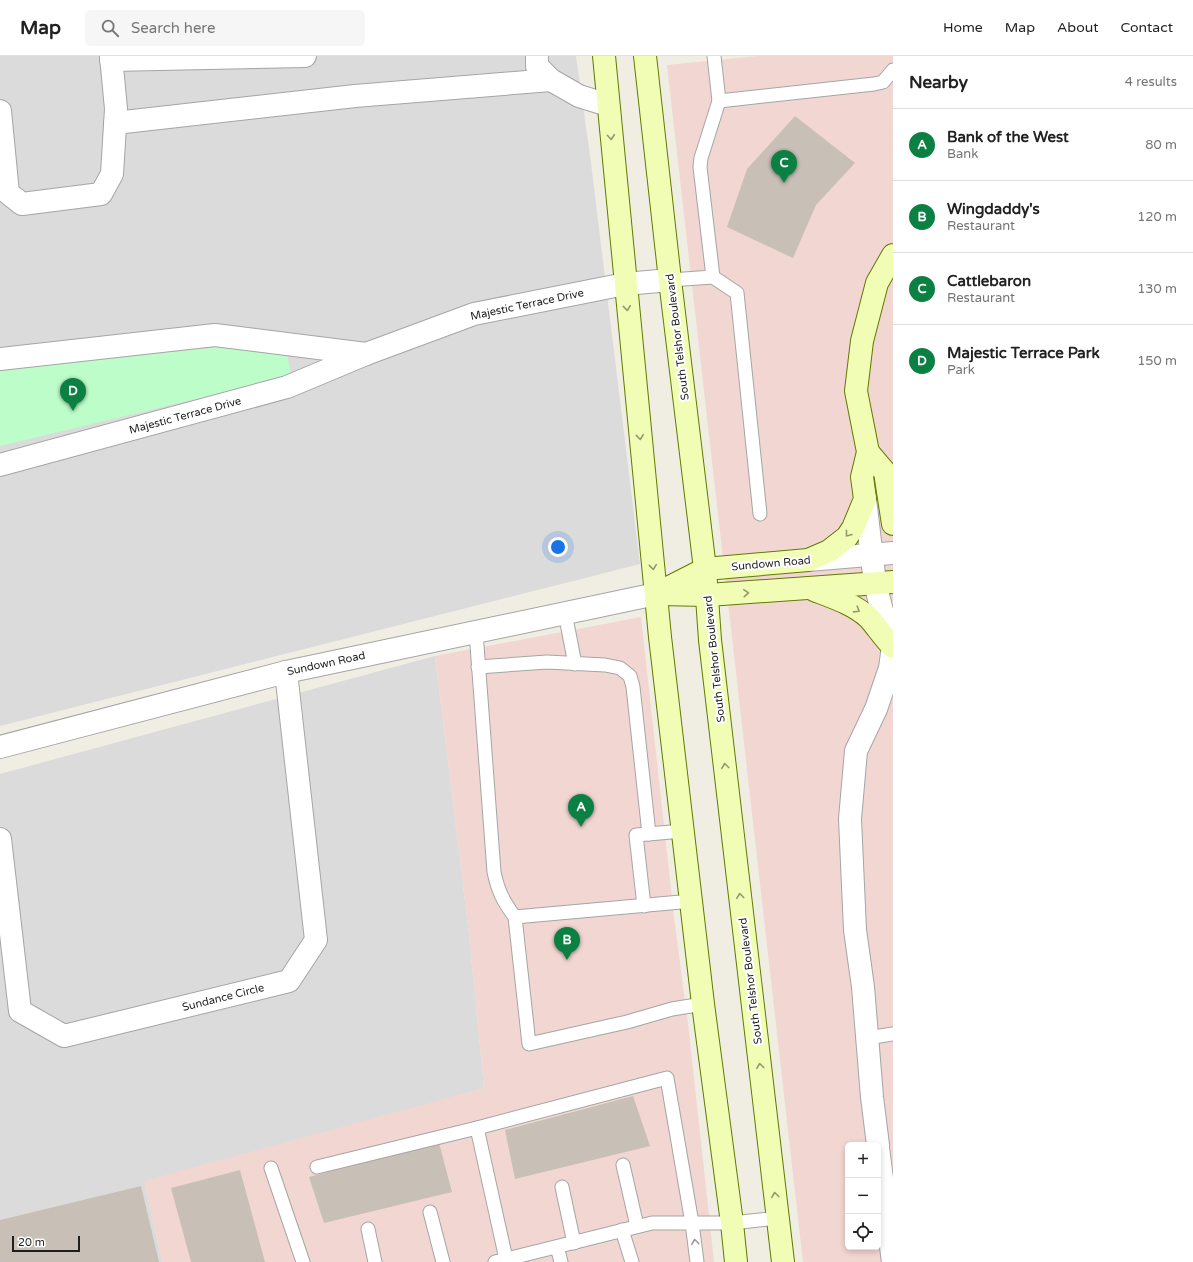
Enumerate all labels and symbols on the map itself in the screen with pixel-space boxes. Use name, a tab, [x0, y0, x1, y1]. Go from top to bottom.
one-way arrow	[607, 134, 616, 140]
pin: C	[771, 150, 797, 183]
street label: South Telshor Boulevard	[663, 273, 692, 401]
street label: Majestic Terrace Drive	[469, 286, 585, 323]
one-way arrow	[623, 305, 632, 311]
pin: D	[60, 378, 86, 411]
street label: Majestic Terrace Drive	[128, 394, 243, 437]
one-way arrow	[636, 434, 645, 440]
one-way arrow	[846, 530, 853, 537]
your location	[548, 537, 568, 557]
street label: Sundown Road	[731, 554, 811, 573]
one-way arrow	[649, 564, 658, 570]
one-way arrow	[743, 588, 749, 597]
street label: South Telshor Boulevard	[701, 595, 728, 723]
one-way arrow	[853, 605, 860, 613]
street label: Sundown Road	[286, 649, 366, 678]
one-way arrow	[721, 763, 730, 769]
pin: A	[568, 794, 594, 827]
one-way arrow	[736, 892, 745, 899]
street label: South Telshor Boulevard	[736, 917, 765, 1045]
pin: B	[554, 927, 580, 960]
street label: Sundance Circle	[181, 981, 265, 1014]
one-way arrow	[756, 1063, 765, 1069]
one-way arrow	[771, 1192, 780, 1199]
scale bar	[12, 1234, 80, 1253]
one-way arrow	[690, 1239, 699, 1245]

